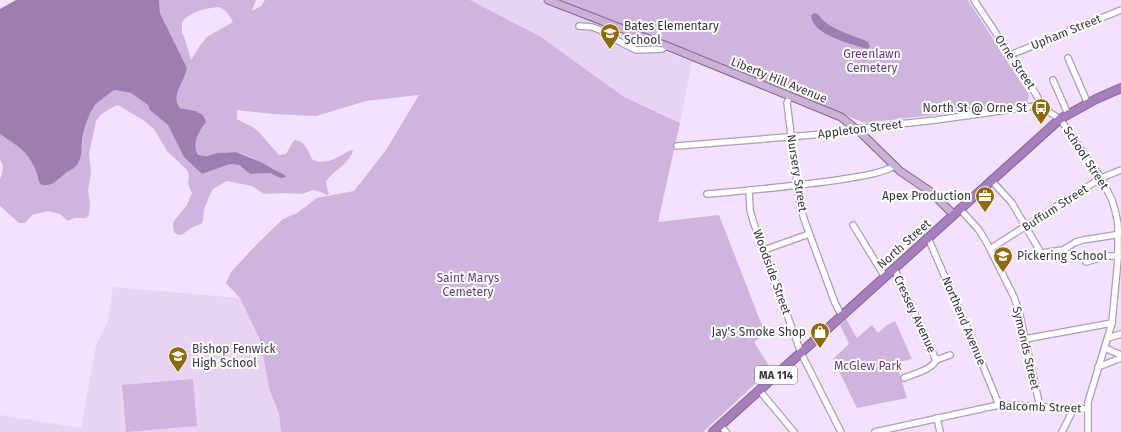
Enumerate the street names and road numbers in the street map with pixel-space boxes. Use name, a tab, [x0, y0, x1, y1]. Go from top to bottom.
street label: Upham Street	[1029, 11, 1104, 52]
street label: Orne Street	[992, 32, 1039, 92]
street label: Liberty Hill Avenue	[729, 54, 829, 106]
street label: Appleton Street	[817, 117, 904, 141]
street label: School Street	[1060, 124, 1112, 193]
street label: Nursery Street	[784, 133, 810, 213]
street label: Buffum Street	[1020, 181, 1091, 234]
street label: North Street	[874, 216, 934, 272]
street label: Woodside Street	[750, 228, 794, 317]
street label: Cressey Avenue	[891, 273, 939, 355]
street label: Northend Avenue	[939, 275, 989, 367]
street label: Symonds Street	[1010, 305, 1043, 392]
road number: MA 114	[755, 366, 797, 384]
street label: Balcomb Street	[998, 399, 1082, 415]

